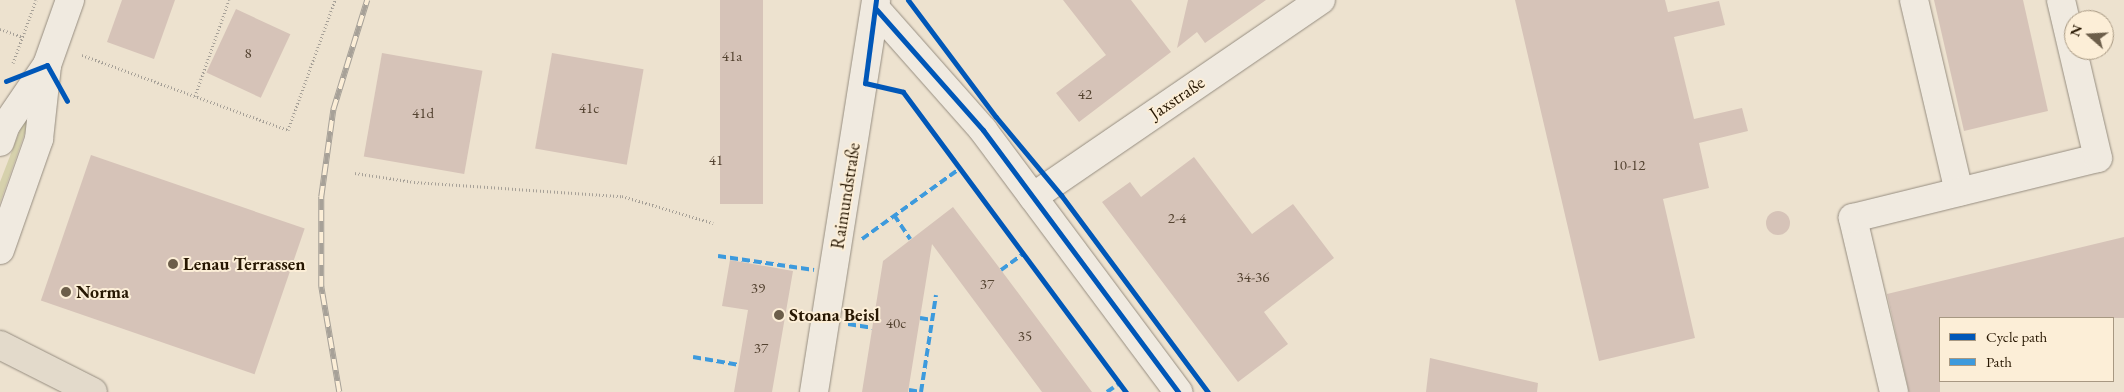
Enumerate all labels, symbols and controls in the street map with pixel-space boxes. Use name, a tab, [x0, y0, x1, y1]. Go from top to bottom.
north arrow	[2064, 10, 2114, 60]
text: N	[2065, 22, 2086, 39]
house number: 8	[244, 44, 252, 62]
house number: 41a	[722, 47, 742, 65]
street label: Jaxstraße	[1145, 72, 1209, 124]
house number: 42	[1078, 85, 1092, 103]
house number: 41c	[579, 99, 599, 117]
house number: 41d	[412, 104, 434, 122]
street label: Raimundstraße	[827, 141, 865, 251]
house number: 41	[709, 151, 723, 169]
house number: 10-12	[1613, 156, 1645, 174]
house number: 2-4	[1168, 209, 1186, 227]
place label: Lenau Terrassen	[183, 253, 305, 275]
marker: Lenau Terrassen	[167, 258, 179, 270]
house number: 34-36	[1237, 268, 1269, 286]
house number: 37	[980, 275, 994, 293]
house number: 39	[751, 279, 765, 297]
place label: Norma	[76, 281, 129, 303]
marker: Norma	[60, 286, 72, 298]
place label: Stoana Beisl	[789, 304, 880, 326]
marker: Stoana Beisl	[773, 309, 785, 321]
house number: 40c	[886, 314, 906, 332]
legend	[1939, 317, 2114, 382]
house number: 35	[1018, 327, 1032, 345]
text: Cycle path	[1986, 327, 2047, 346]
house number: 37	[754, 339, 768, 357]
text: Path	[1986, 352, 2012, 371]

